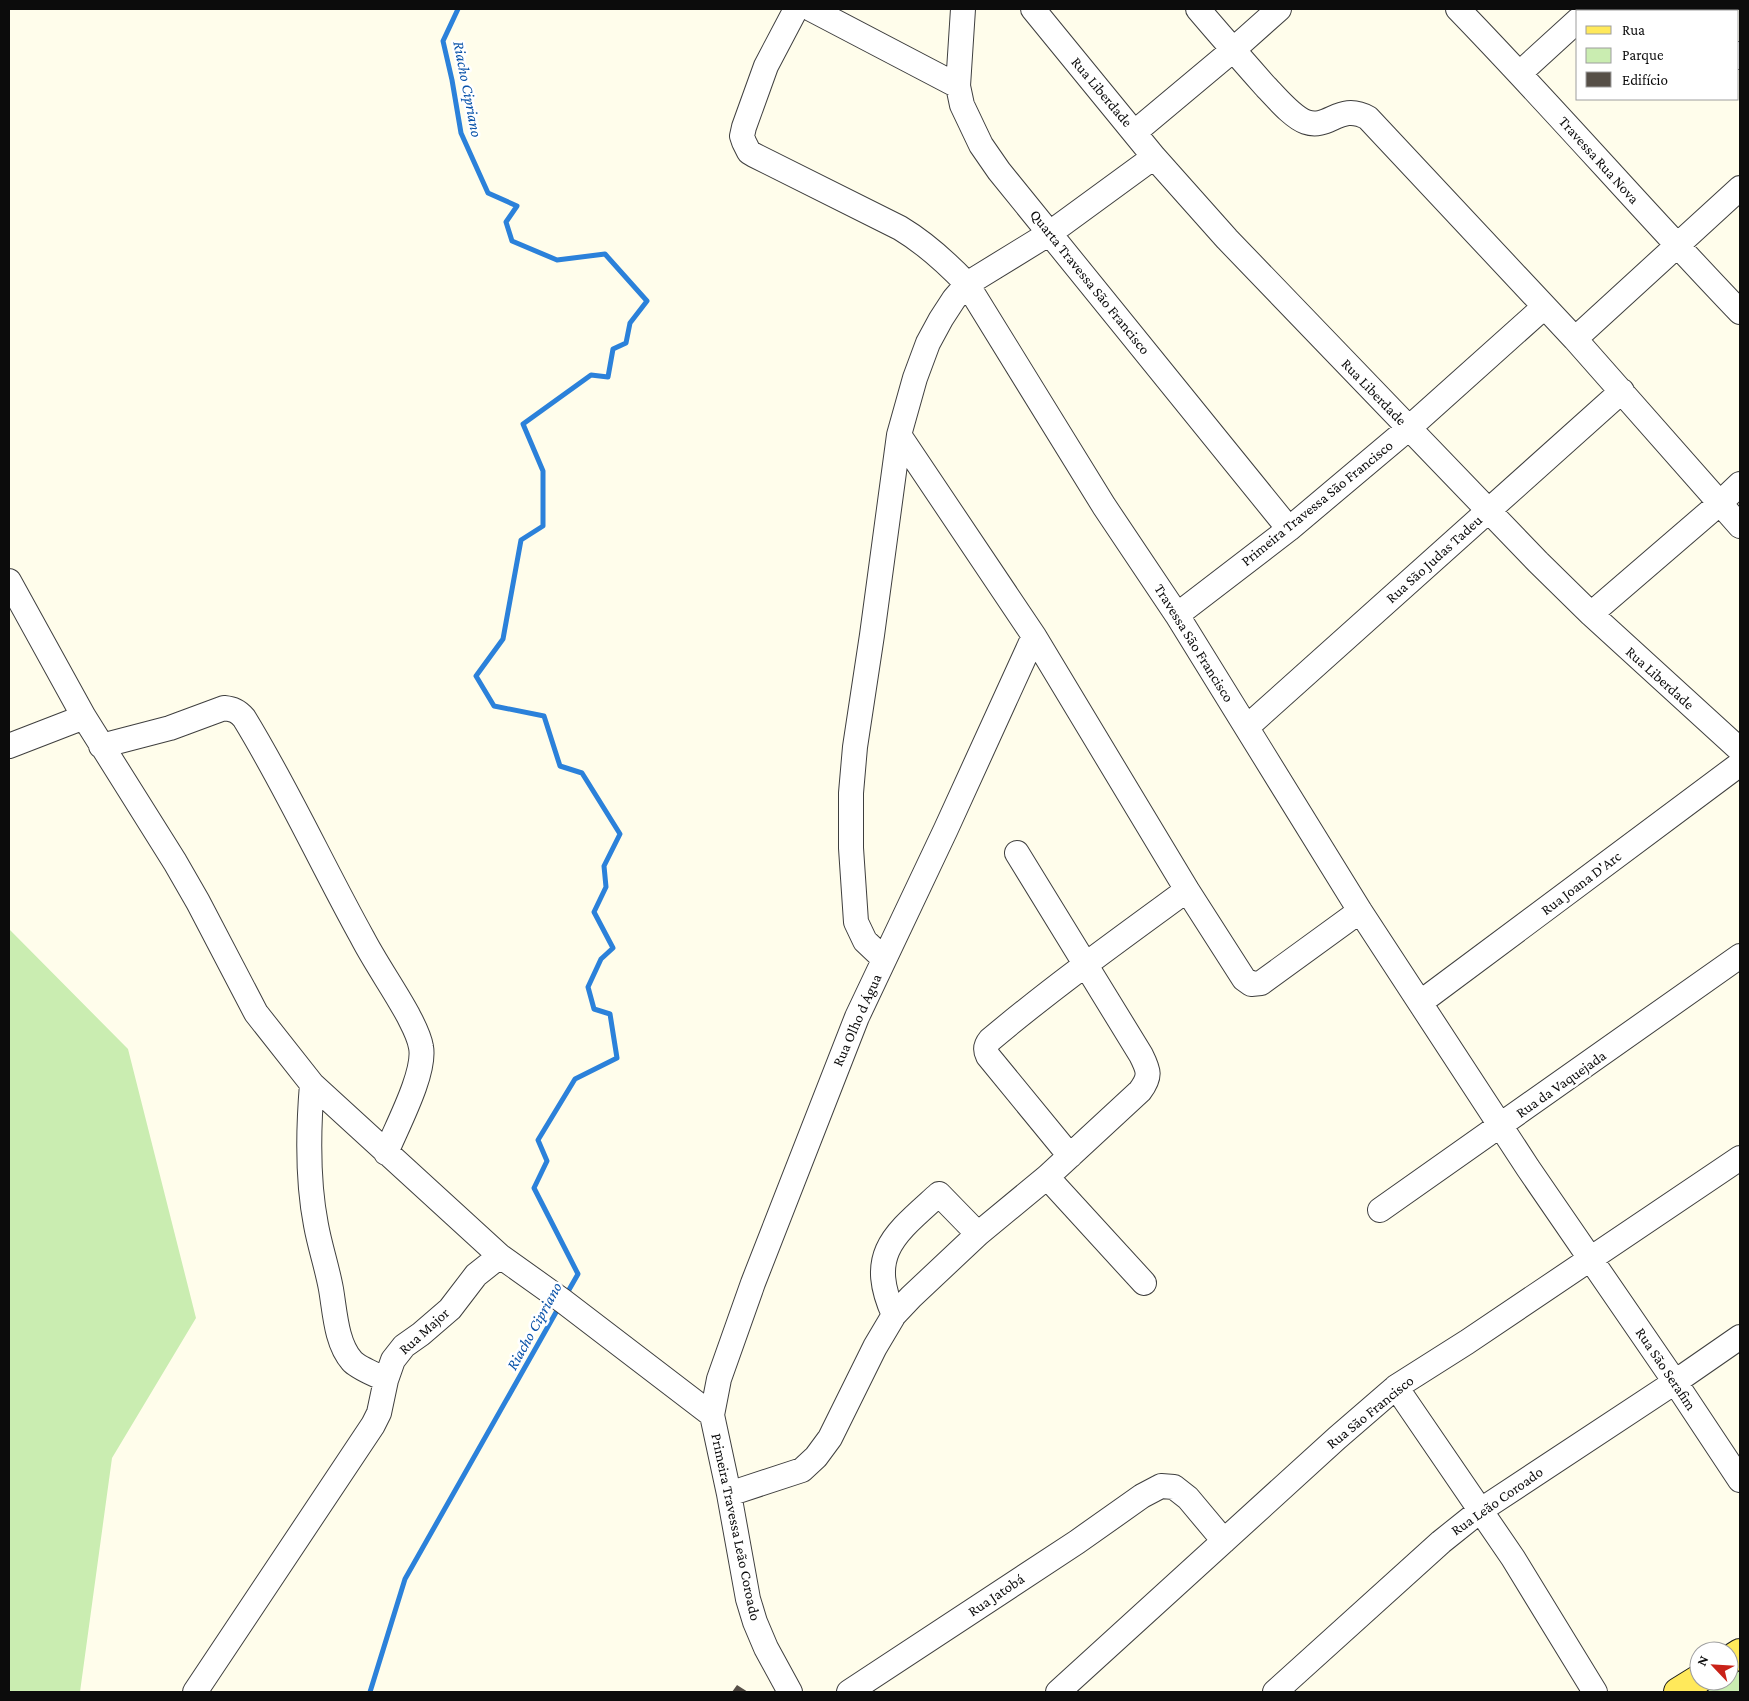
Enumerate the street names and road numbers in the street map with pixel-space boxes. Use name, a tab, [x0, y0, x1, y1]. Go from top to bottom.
street label: Rua Liberdade	[1068, 54, 1136, 130]
street label: Travessa Rua Nova	[1556, 113, 1642, 207]
street label: Quarta Travessa São Francisco	[1027, 207, 1153, 357]
street label: Rua Liberdade	[1338, 356, 1410, 429]
street label: Primeira Travessa São Francisco	[1238, 437, 1396, 569]
street label: Rua São Judas Tadeu	[1383, 512, 1486, 607]
street label: Travessa São Francisco	[1151, 581, 1237, 705]
street label: Rua Liberdade	[1623, 643, 1698, 713]
street label: Rua Joana D'Arc	[1538, 847, 1625, 919]
street label: Rua Olho d Água	[829, 971, 885, 1069]
street label: Rua da Vaquejada	[1513, 1047, 1610, 1122]
street label: Rua Major	[396, 1304, 453, 1358]
street label: Rua São Serafim	[1633, 1325, 1699, 1413]
street label: Rua São Francisco	[1323, 1372, 1417, 1452]
street label: Primeira Travessa Leão Coroado	[708, 1432, 764, 1622]
street label: Rua Leão Coroado	[1448, 1463, 1546, 1539]
street label: Rua Jatobá	[965, 1570, 1028, 1620]

